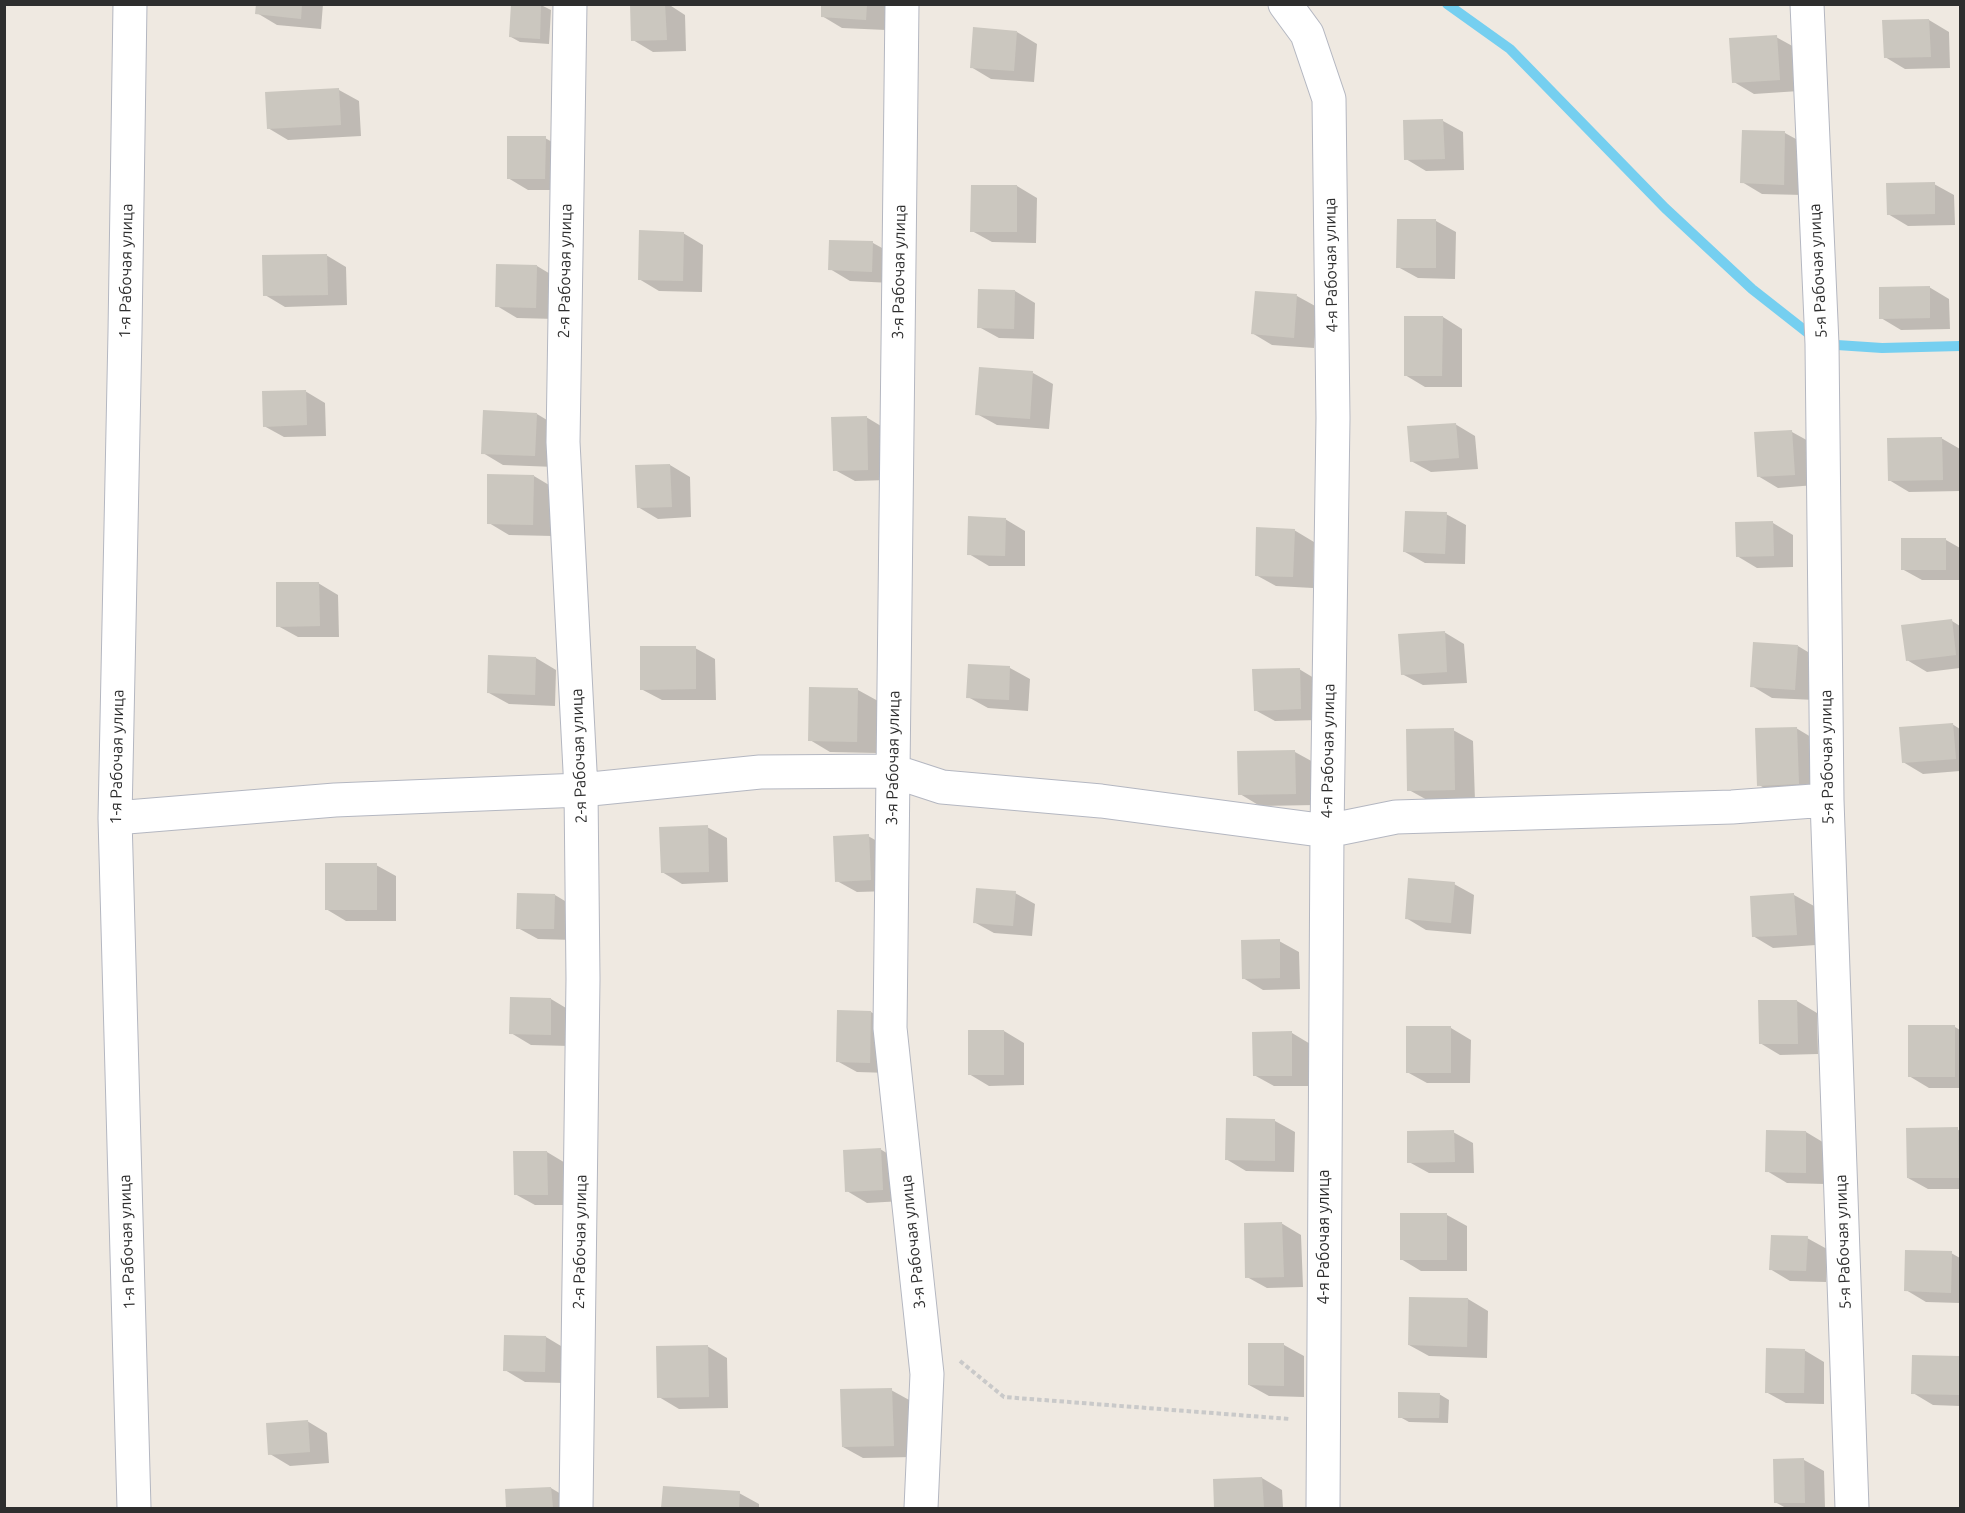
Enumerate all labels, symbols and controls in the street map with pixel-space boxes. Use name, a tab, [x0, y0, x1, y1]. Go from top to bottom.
street label: 4-я Рабочая улица	[1320, 197, 1342, 333]
street label: 1-я Рабочая улица	[115, 203, 137, 339]
street label: 2-я Рабочая улица	[554, 203, 576, 339]
street label: 5-я Рабочая улица	[1805, 203, 1831, 339]
street label: 3-я Рабочая улица	[888, 204, 910, 340]
street label: 4-я Рабочая улица	[1317, 683, 1339, 819]
street label: 2-я Рабочая улица	[567, 688, 591, 824]
street label: 1-я Рабочая улица	[106, 689, 128, 825]
street label: 5-я Рабочая улица	[1816, 689, 1838, 825]
street label: 3-я Рабочая улица	[882, 690, 904, 826]
street label: 4-я Рабочая улица	[1314, 1170, 1334, 1304]
street label: 1-я Рабочая улица	[115, 1174, 139, 1310]
street label: 2-я Рабочая улица	[569, 1174, 591, 1310]
street label: 3-я Рабочая улица	[896, 1174, 930, 1310]
street label: 5-я Рабочая улица	[1831, 1174, 1855, 1310]

